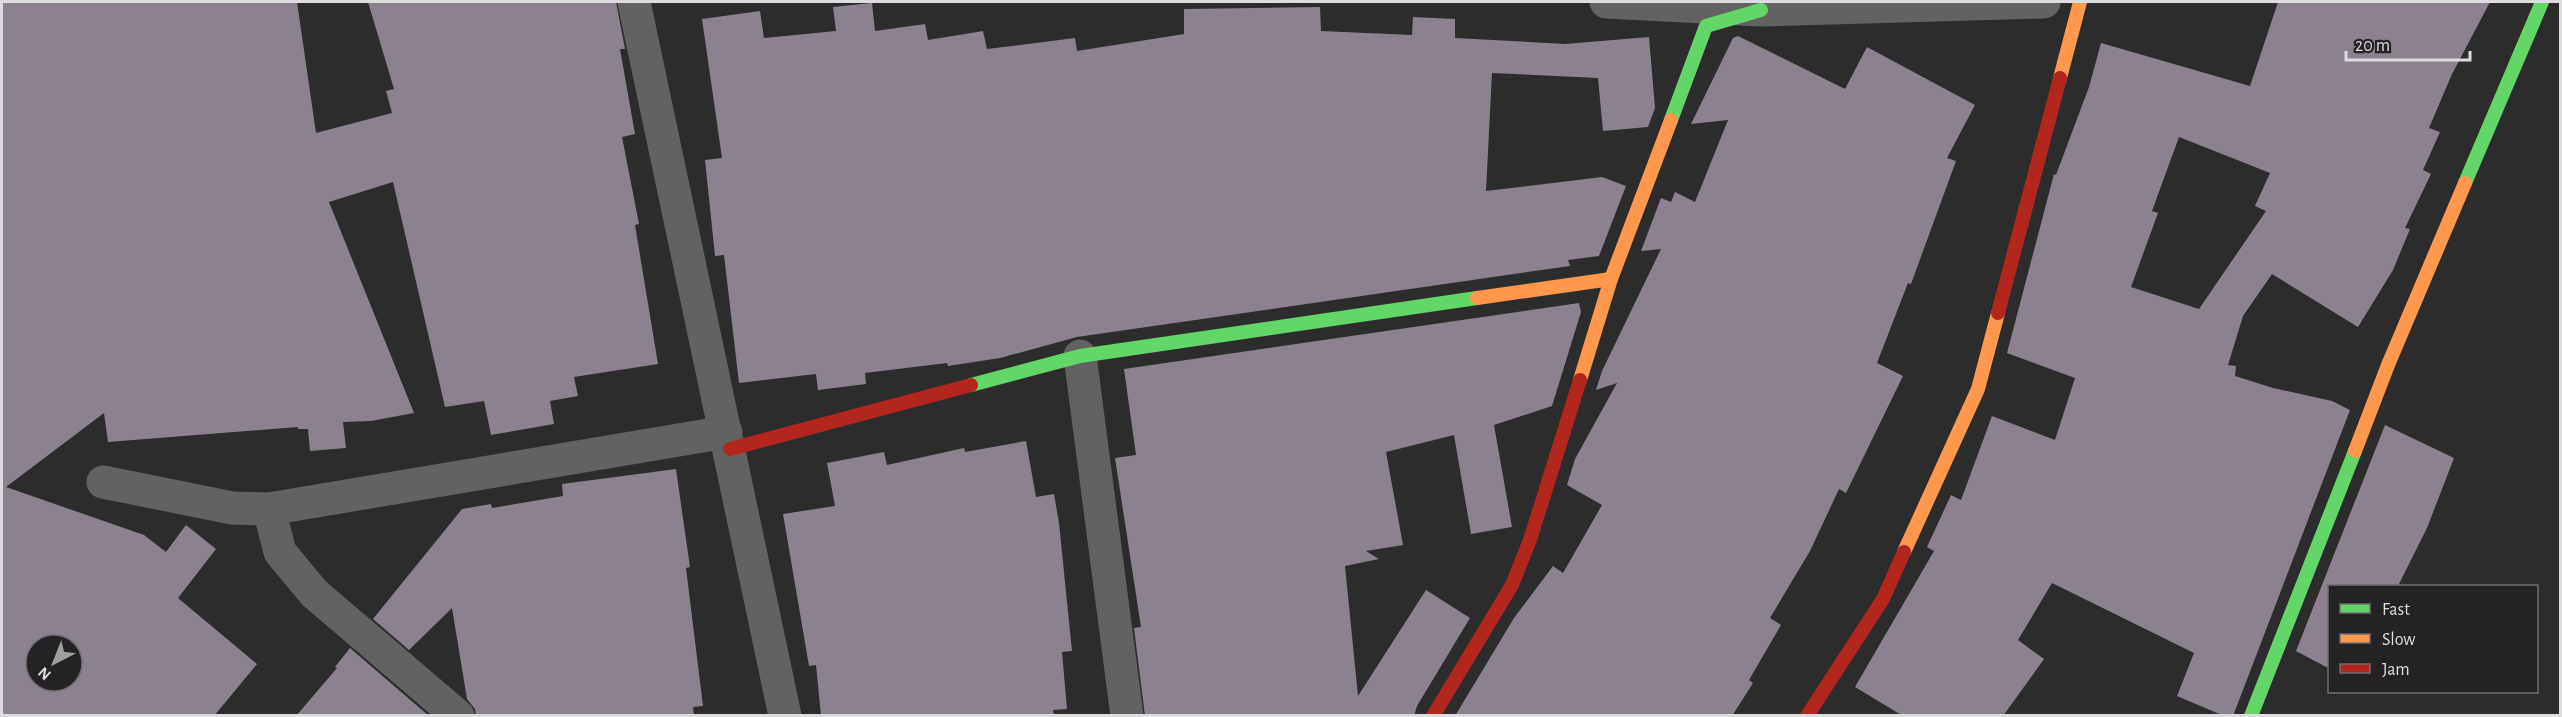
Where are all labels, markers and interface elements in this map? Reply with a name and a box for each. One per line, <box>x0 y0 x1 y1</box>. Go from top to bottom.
scale bar <box>2346 24 2470 62</box>
text: 20 m <box>2355 37 2390 55</box>
legend <box>2328 585 2538 693</box>
text: Fast <box>2382 601 2410 619</box>
text: Slow <box>2382 631 2415 649</box>
north arrow <box>24 633 84 693</box>
text: Jam <box>2382 661 2410 679</box>
text: N <box>35 664 54 683</box>

